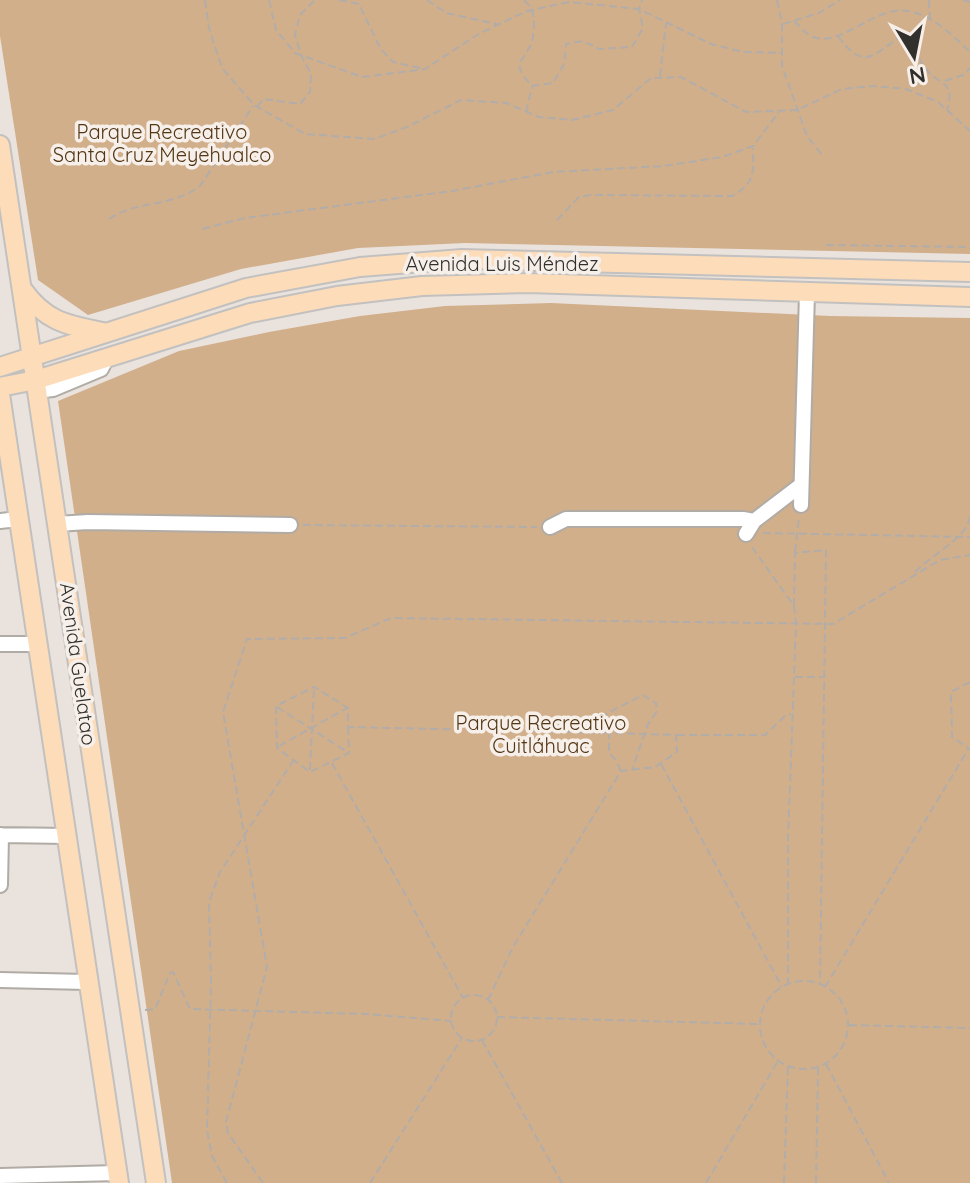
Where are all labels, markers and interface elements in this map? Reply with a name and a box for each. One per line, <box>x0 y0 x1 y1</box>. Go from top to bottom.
north arrow <box>874 16 954 96</box>
text: N <box>907 61 928 91</box>
park label: Parque Recreativo Santa Cruz Meyehualco <box>53 119 271 167</box>
street label: Avenida Luis Méndez <box>405 251 599 276</box>
street label: Avenida Guelatao <box>55 581 102 747</box>
park label: Parque Recreativo Cuitláhuac <box>456 710 626 758</box>

